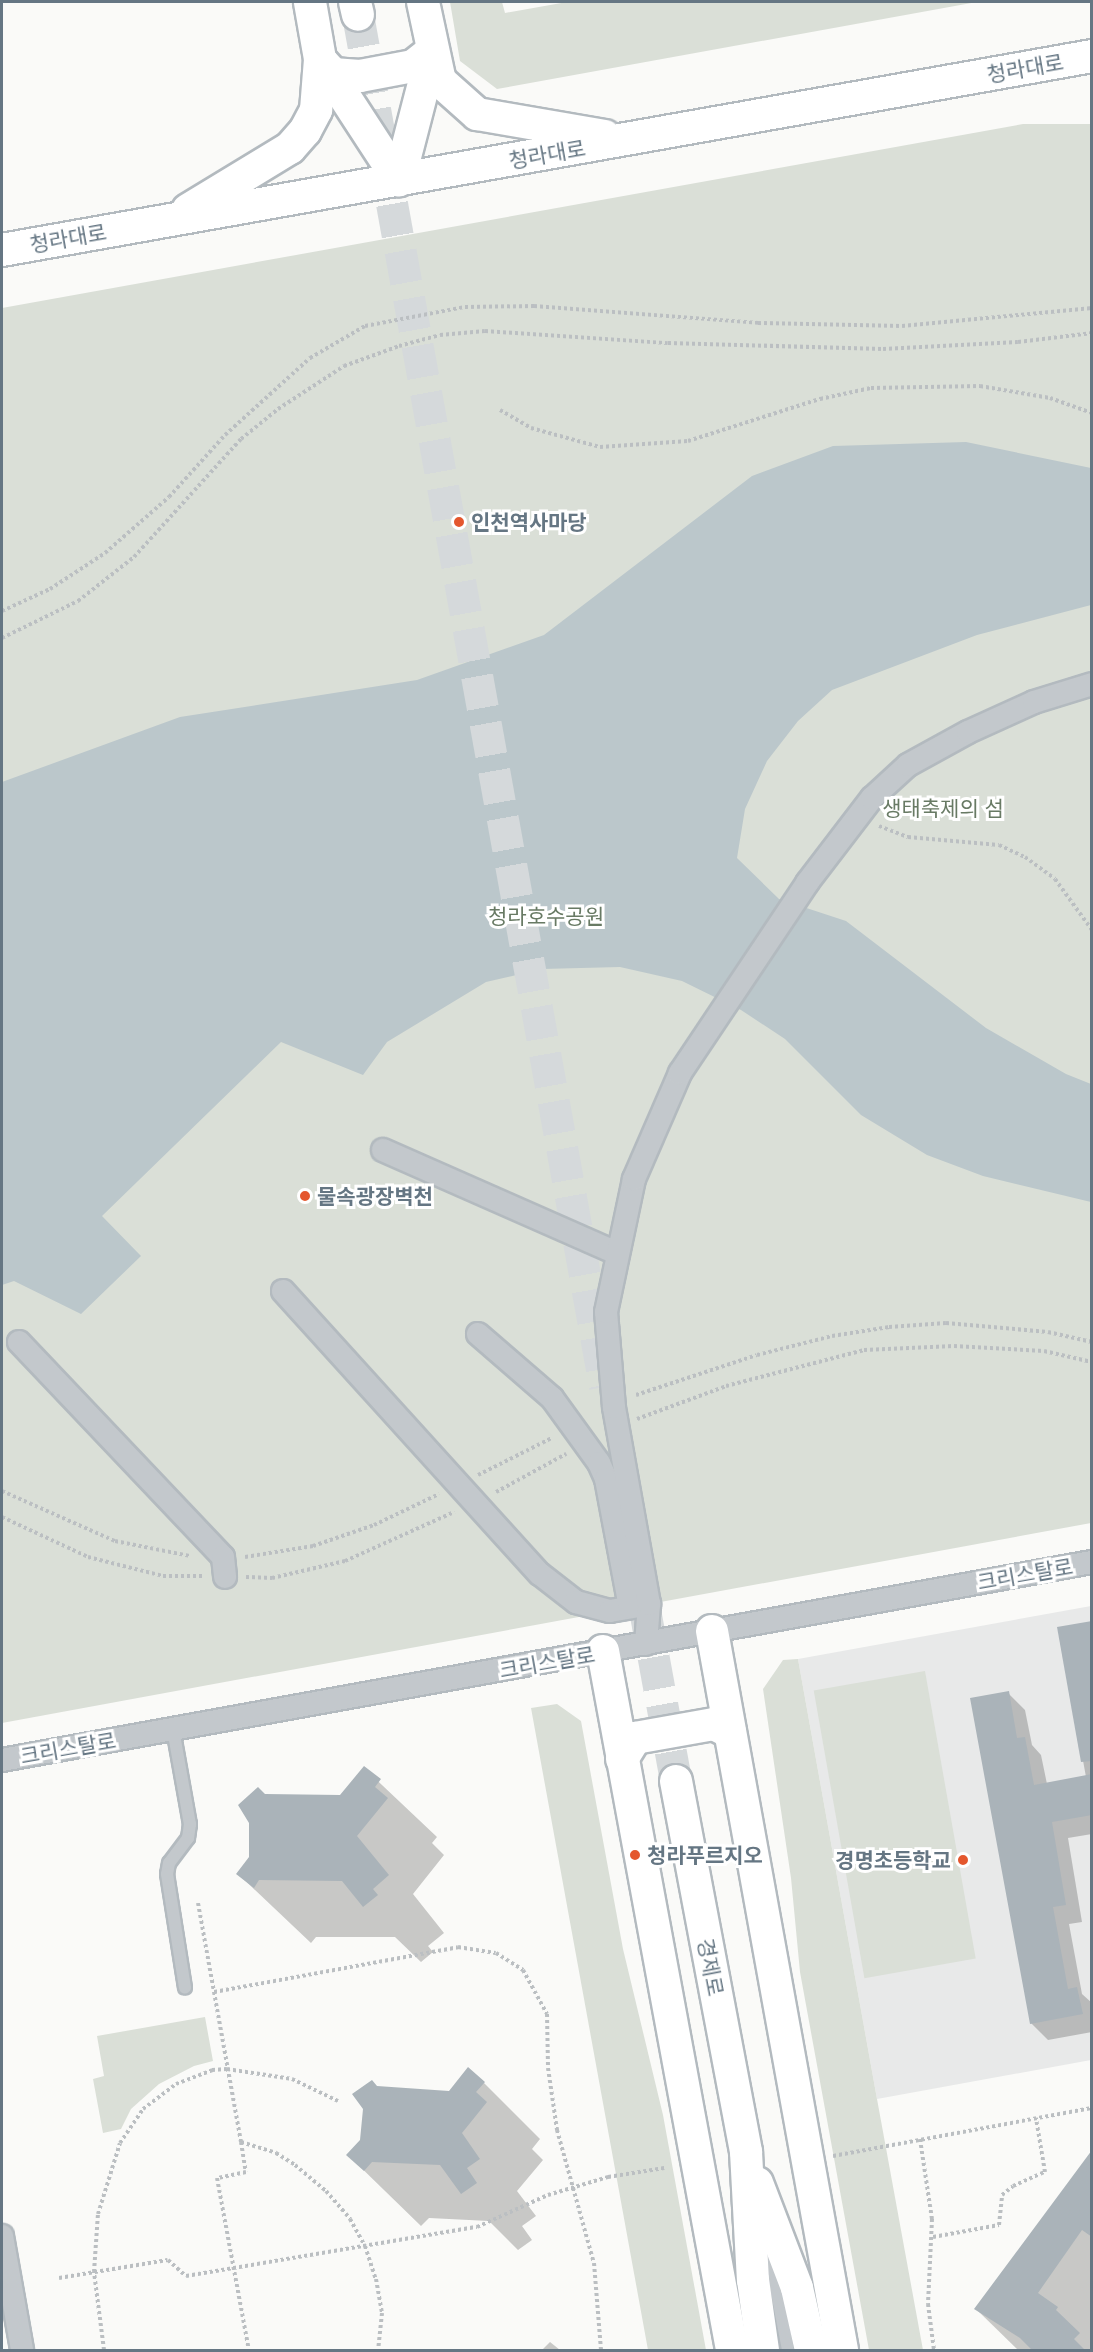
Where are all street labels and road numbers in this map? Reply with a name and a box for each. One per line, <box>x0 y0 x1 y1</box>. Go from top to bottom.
street label: 청라대로 <box>985 49 1065 87</box>
street label: 청라대로 <box>507 135 587 173</box>
street label: 청라대로 <box>28 219 108 257</box>
street label: 크리스탈로 <box>975 1553 1075 1595</box>
street label: 크리스탈로 <box>497 1641 597 1683</box>
street label: 크리스탈로 <box>18 1727 118 1769</box>
street label: 경제로 <box>693 1936 729 1998</box>

